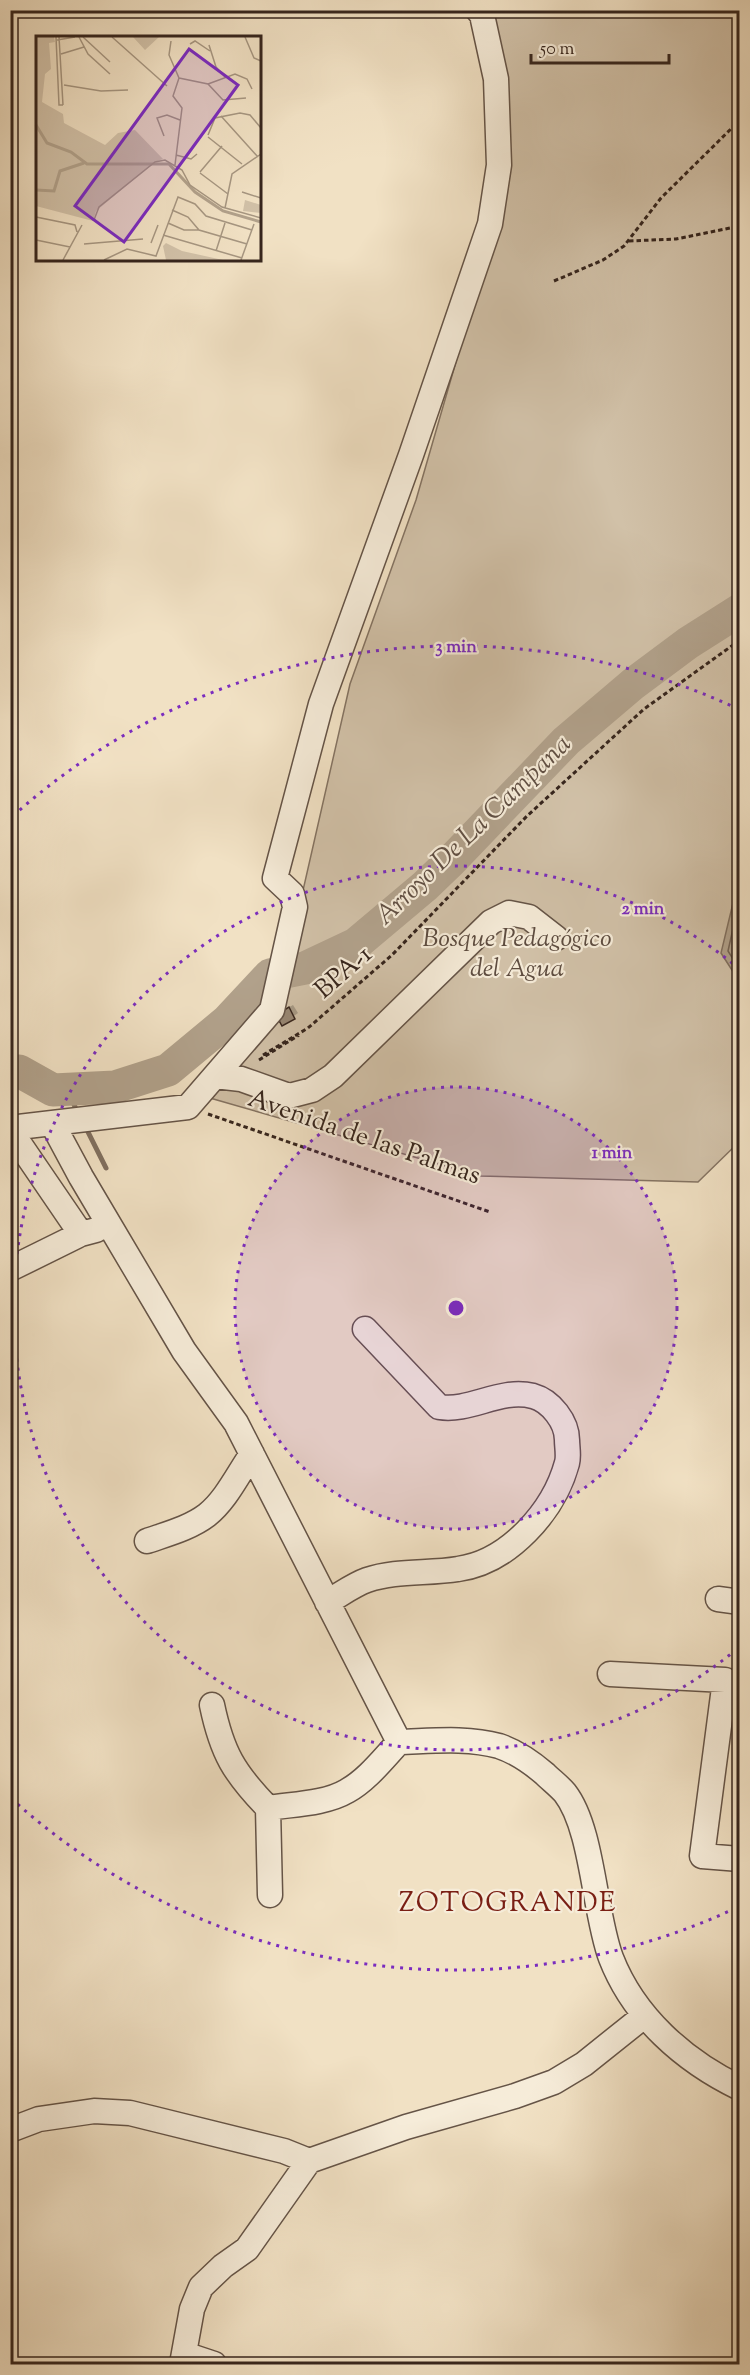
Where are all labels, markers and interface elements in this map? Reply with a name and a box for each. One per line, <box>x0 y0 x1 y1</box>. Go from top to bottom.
scale bar <box>531 27 669 65</box>
inset map <box>36 36 261 261</box>
text: 50 m <box>539 37 575 63</box>
text: 3 min <box>435 635 477 661</box>
water label: Arroyo De La Campana <box>367 727 581 935</box>
text: 2 min <box>622 897 665 923</box>
park label: Bosque Pedagógico del Agua <box>422 921 612 988</box>
street label: BPA-1 <box>307 937 381 1009</box>
street label: Avenida de las Palmas <box>243 1081 485 1195</box>
text: 1 min <box>592 1141 633 1167</box>
centre of rings <box>446 1298 466 1318</box>
district label: ZOTOGRANDE <box>399 1885 617 1924</box>

